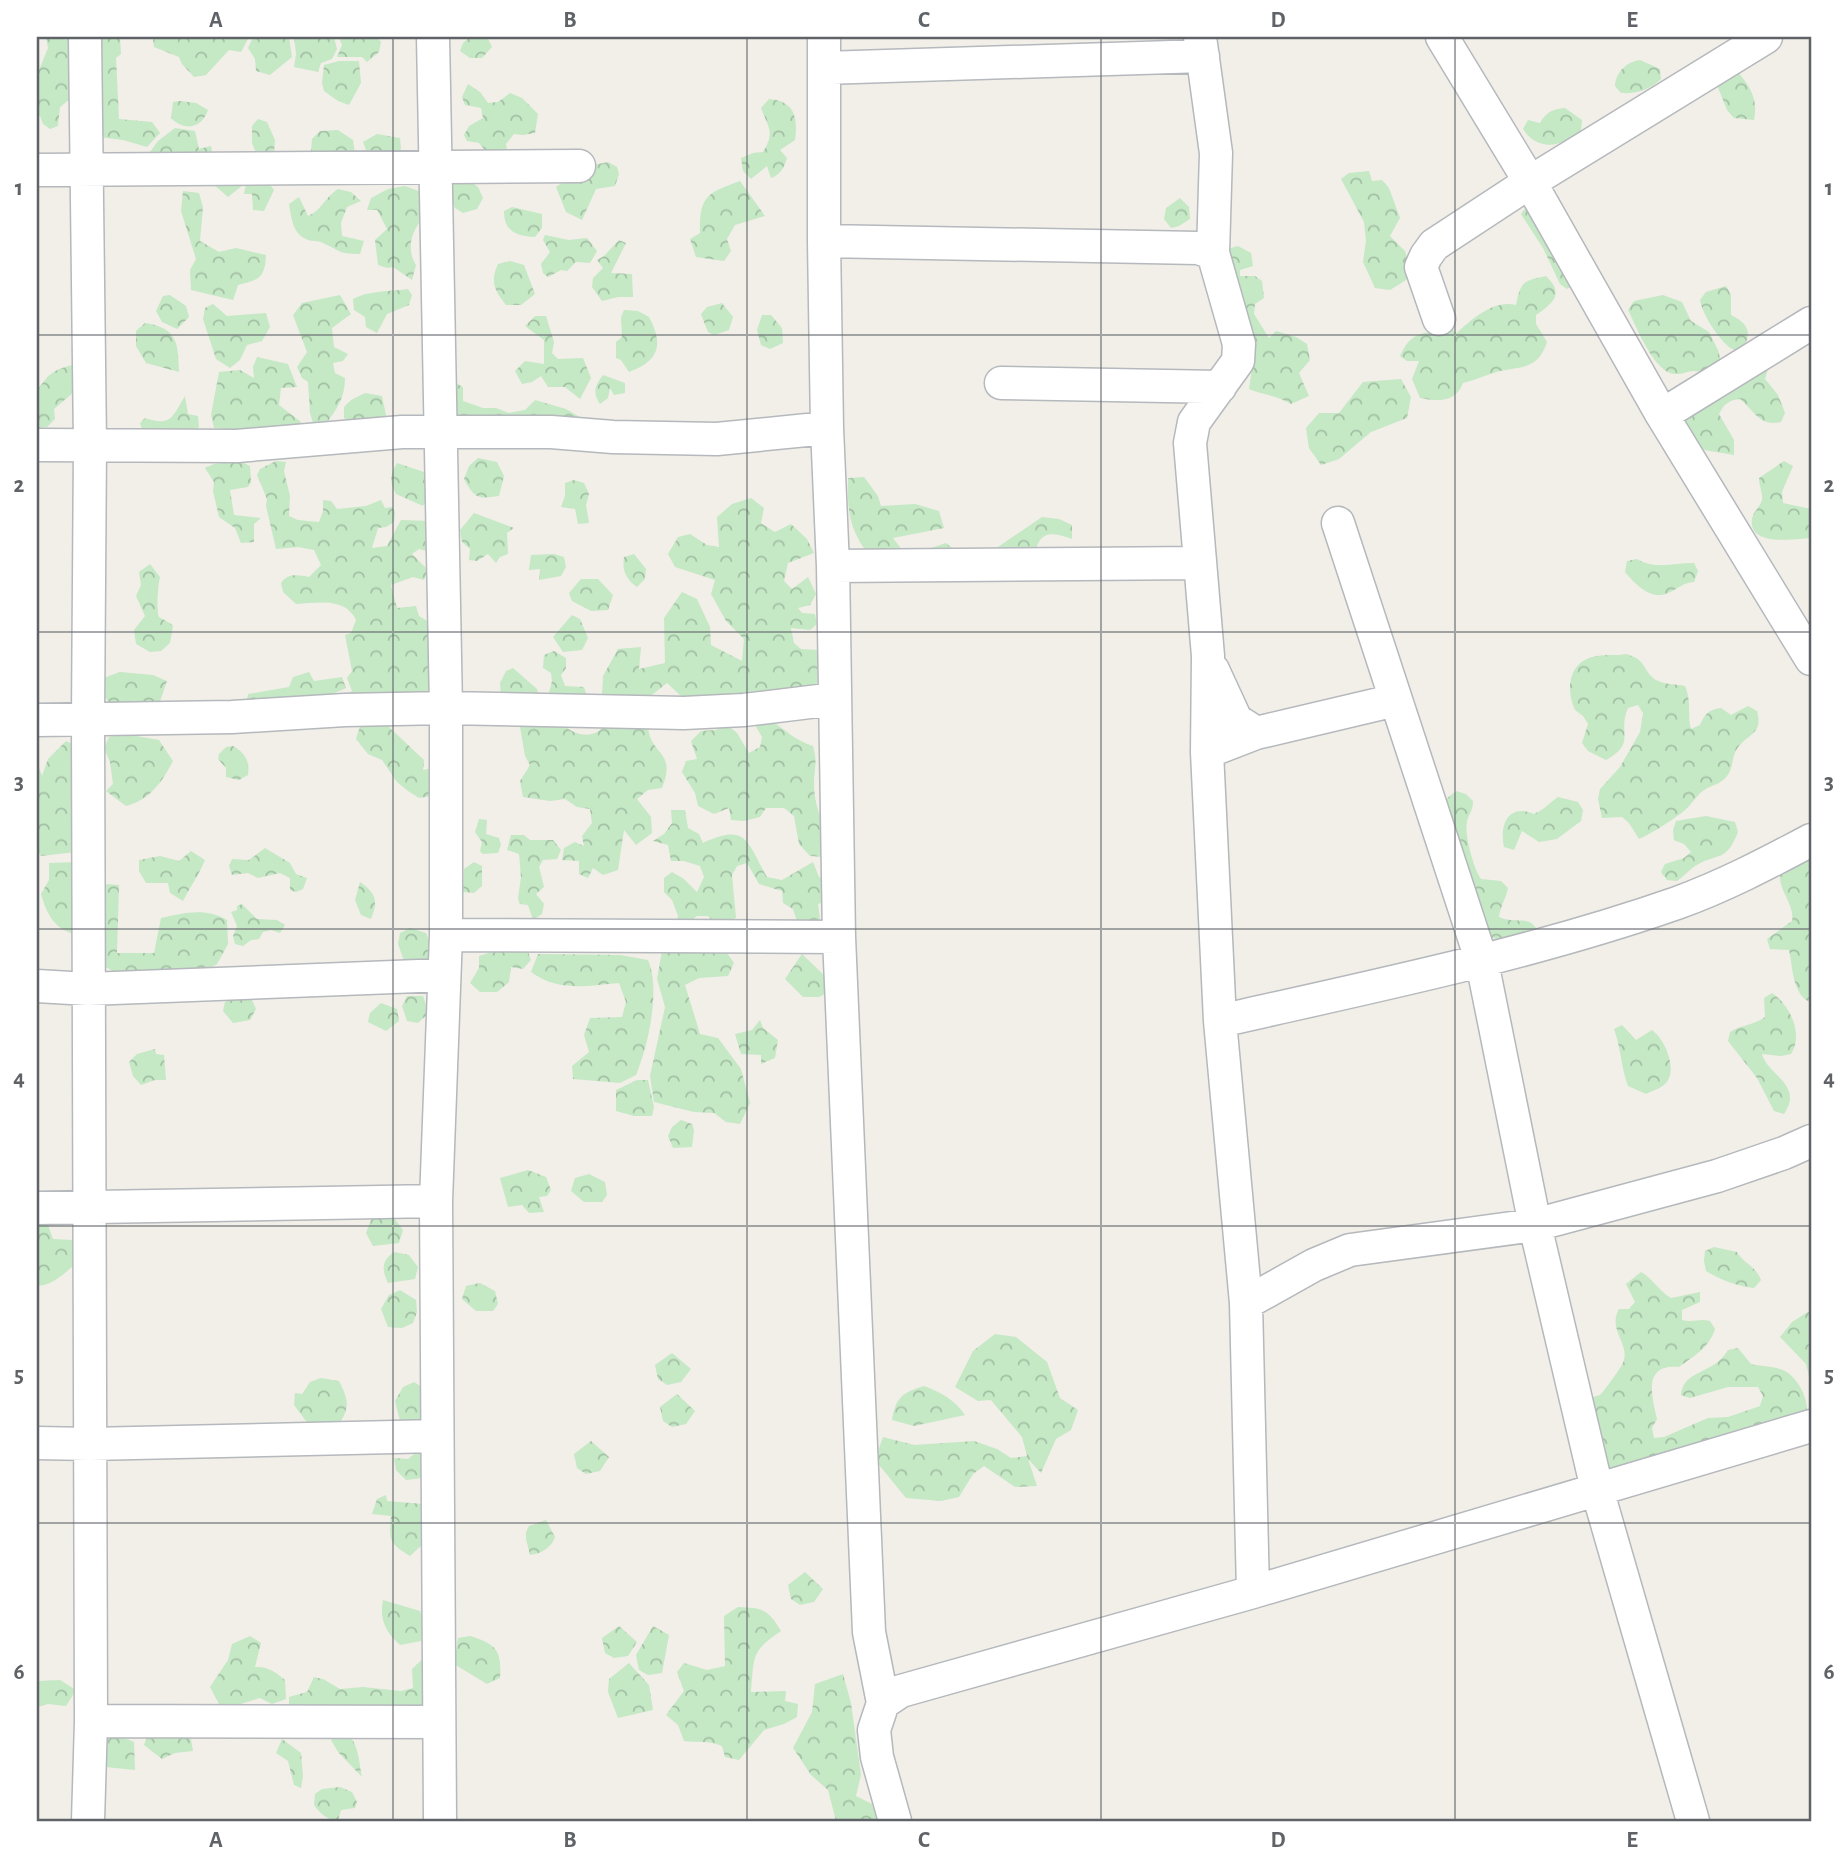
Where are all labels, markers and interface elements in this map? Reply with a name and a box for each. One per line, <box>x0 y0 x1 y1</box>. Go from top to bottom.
text: A <box>209 9 223 32</box>
text: B <box>563 9 577 32</box>
text: C <box>918 9 930 32</box>
text: D <box>1270 9 1286 32</box>
text: E <box>1626 9 1638 32</box>
text: 1 <box>15 177 23 200</box>
text: 1 <box>1825 177 1833 200</box>
text: 2 <box>14 474 25 497</box>
text: 2 <box>1824 474 1835 497</box>
text: 3 <box>14 771 24 794</box>
text: 3 <box>1824 771 1834 794</box>
text: 4 <box>13 1067 25 1090</box>
text: 4 <box>1823 1067 1835 1090</box>
text: 5 <box>14 1364 24 1387</box>
text: 5 <box>1824 1364 1834 1387</box>
text: 6 <box>13 1661 25 1684</box>
text: 6 <box>1823 1661 1835 1684</box>
text: A <box>209 1829 223 1852</box>
text: B <box>563 1829 577 1852</box>
text: C <box>918 1829 930 1852</box>
text: D <box>1270 1829 1286 1852</box>
text: E <box>1626 1829 1638 1852</box>

